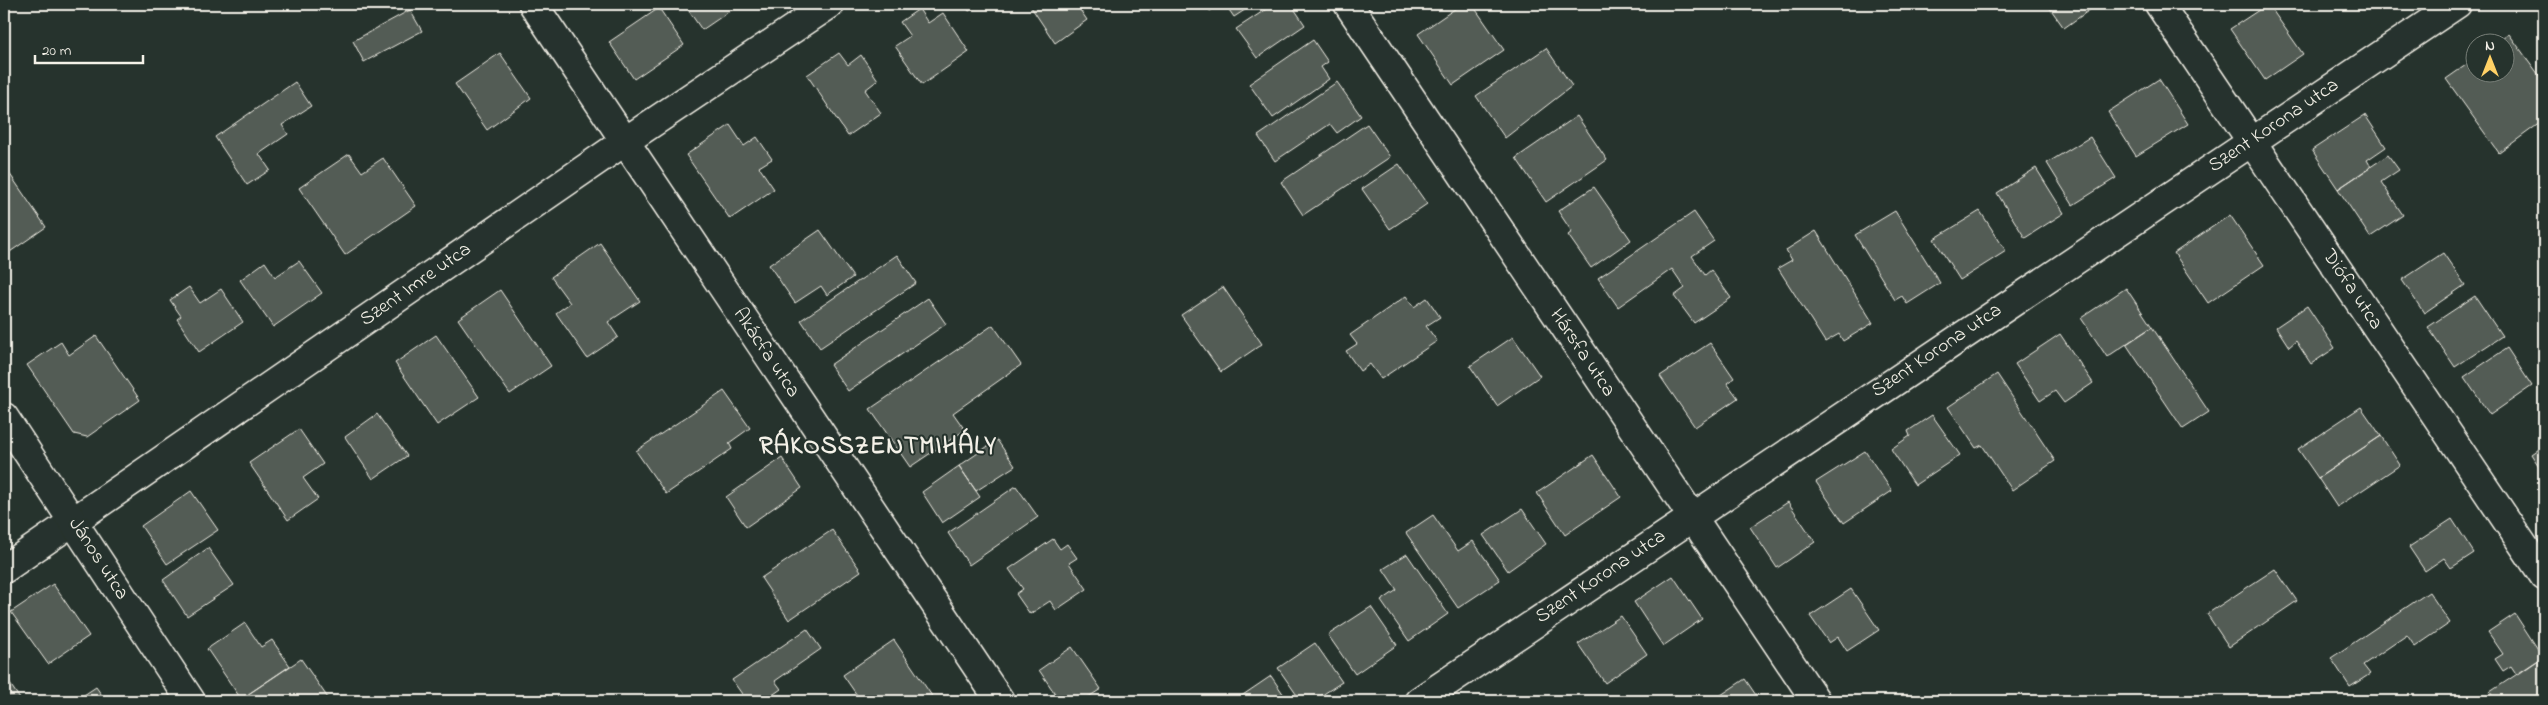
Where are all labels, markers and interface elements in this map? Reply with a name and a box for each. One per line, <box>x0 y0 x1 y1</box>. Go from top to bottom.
scale bar <box>35 32 142 64</box>
north arrow <box>2466 32 2516 82</box>
text: N <box>2485 36 2495 57</box>
text: 20 m <box>42 40 72 62</box>
street label: Szent Korona utca <box>2203 72 2345 180</box>
street label: Szent Imre utca <box>354 236 478 334</box>
street label: Diófa utca <box>2314 243 2390 336</box>
street label: Szent Korona utca <box>1866 297 2008 405</box>
street label: Akácfa utca <box>725 302 807 404</box>
street label: Hársfa utca <box>1542 303 1622 403</box>
district label: RÁKOSSZENTMIHÁLY <box>759 427 997 465</box>
street label: János utca <box>60 512 136 606</box>
street label: Szent Korona utca <box>1530 523 1672 631</box>

